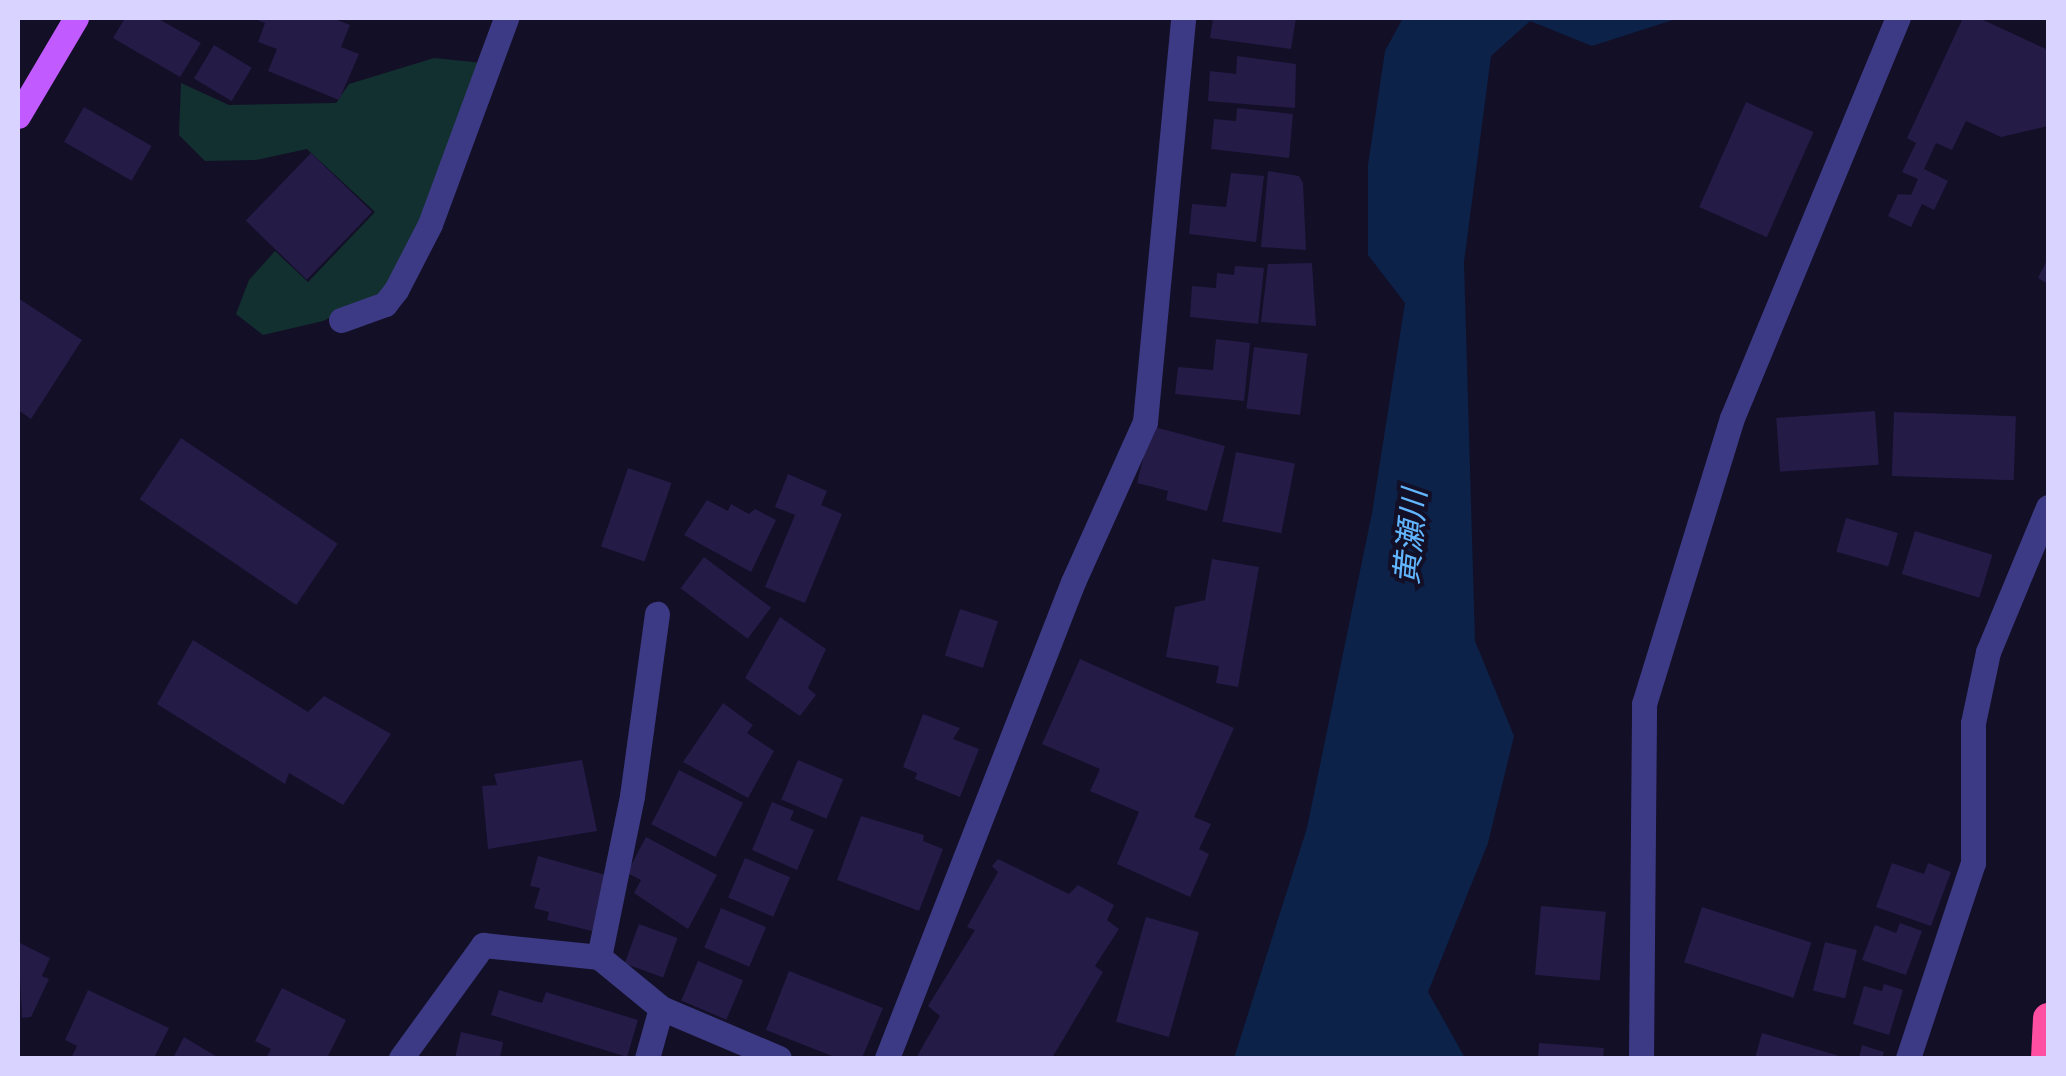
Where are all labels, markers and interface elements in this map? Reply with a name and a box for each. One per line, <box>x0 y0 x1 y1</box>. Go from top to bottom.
water label: 黄瀬川 <box>1387 488 1433 586</box>

